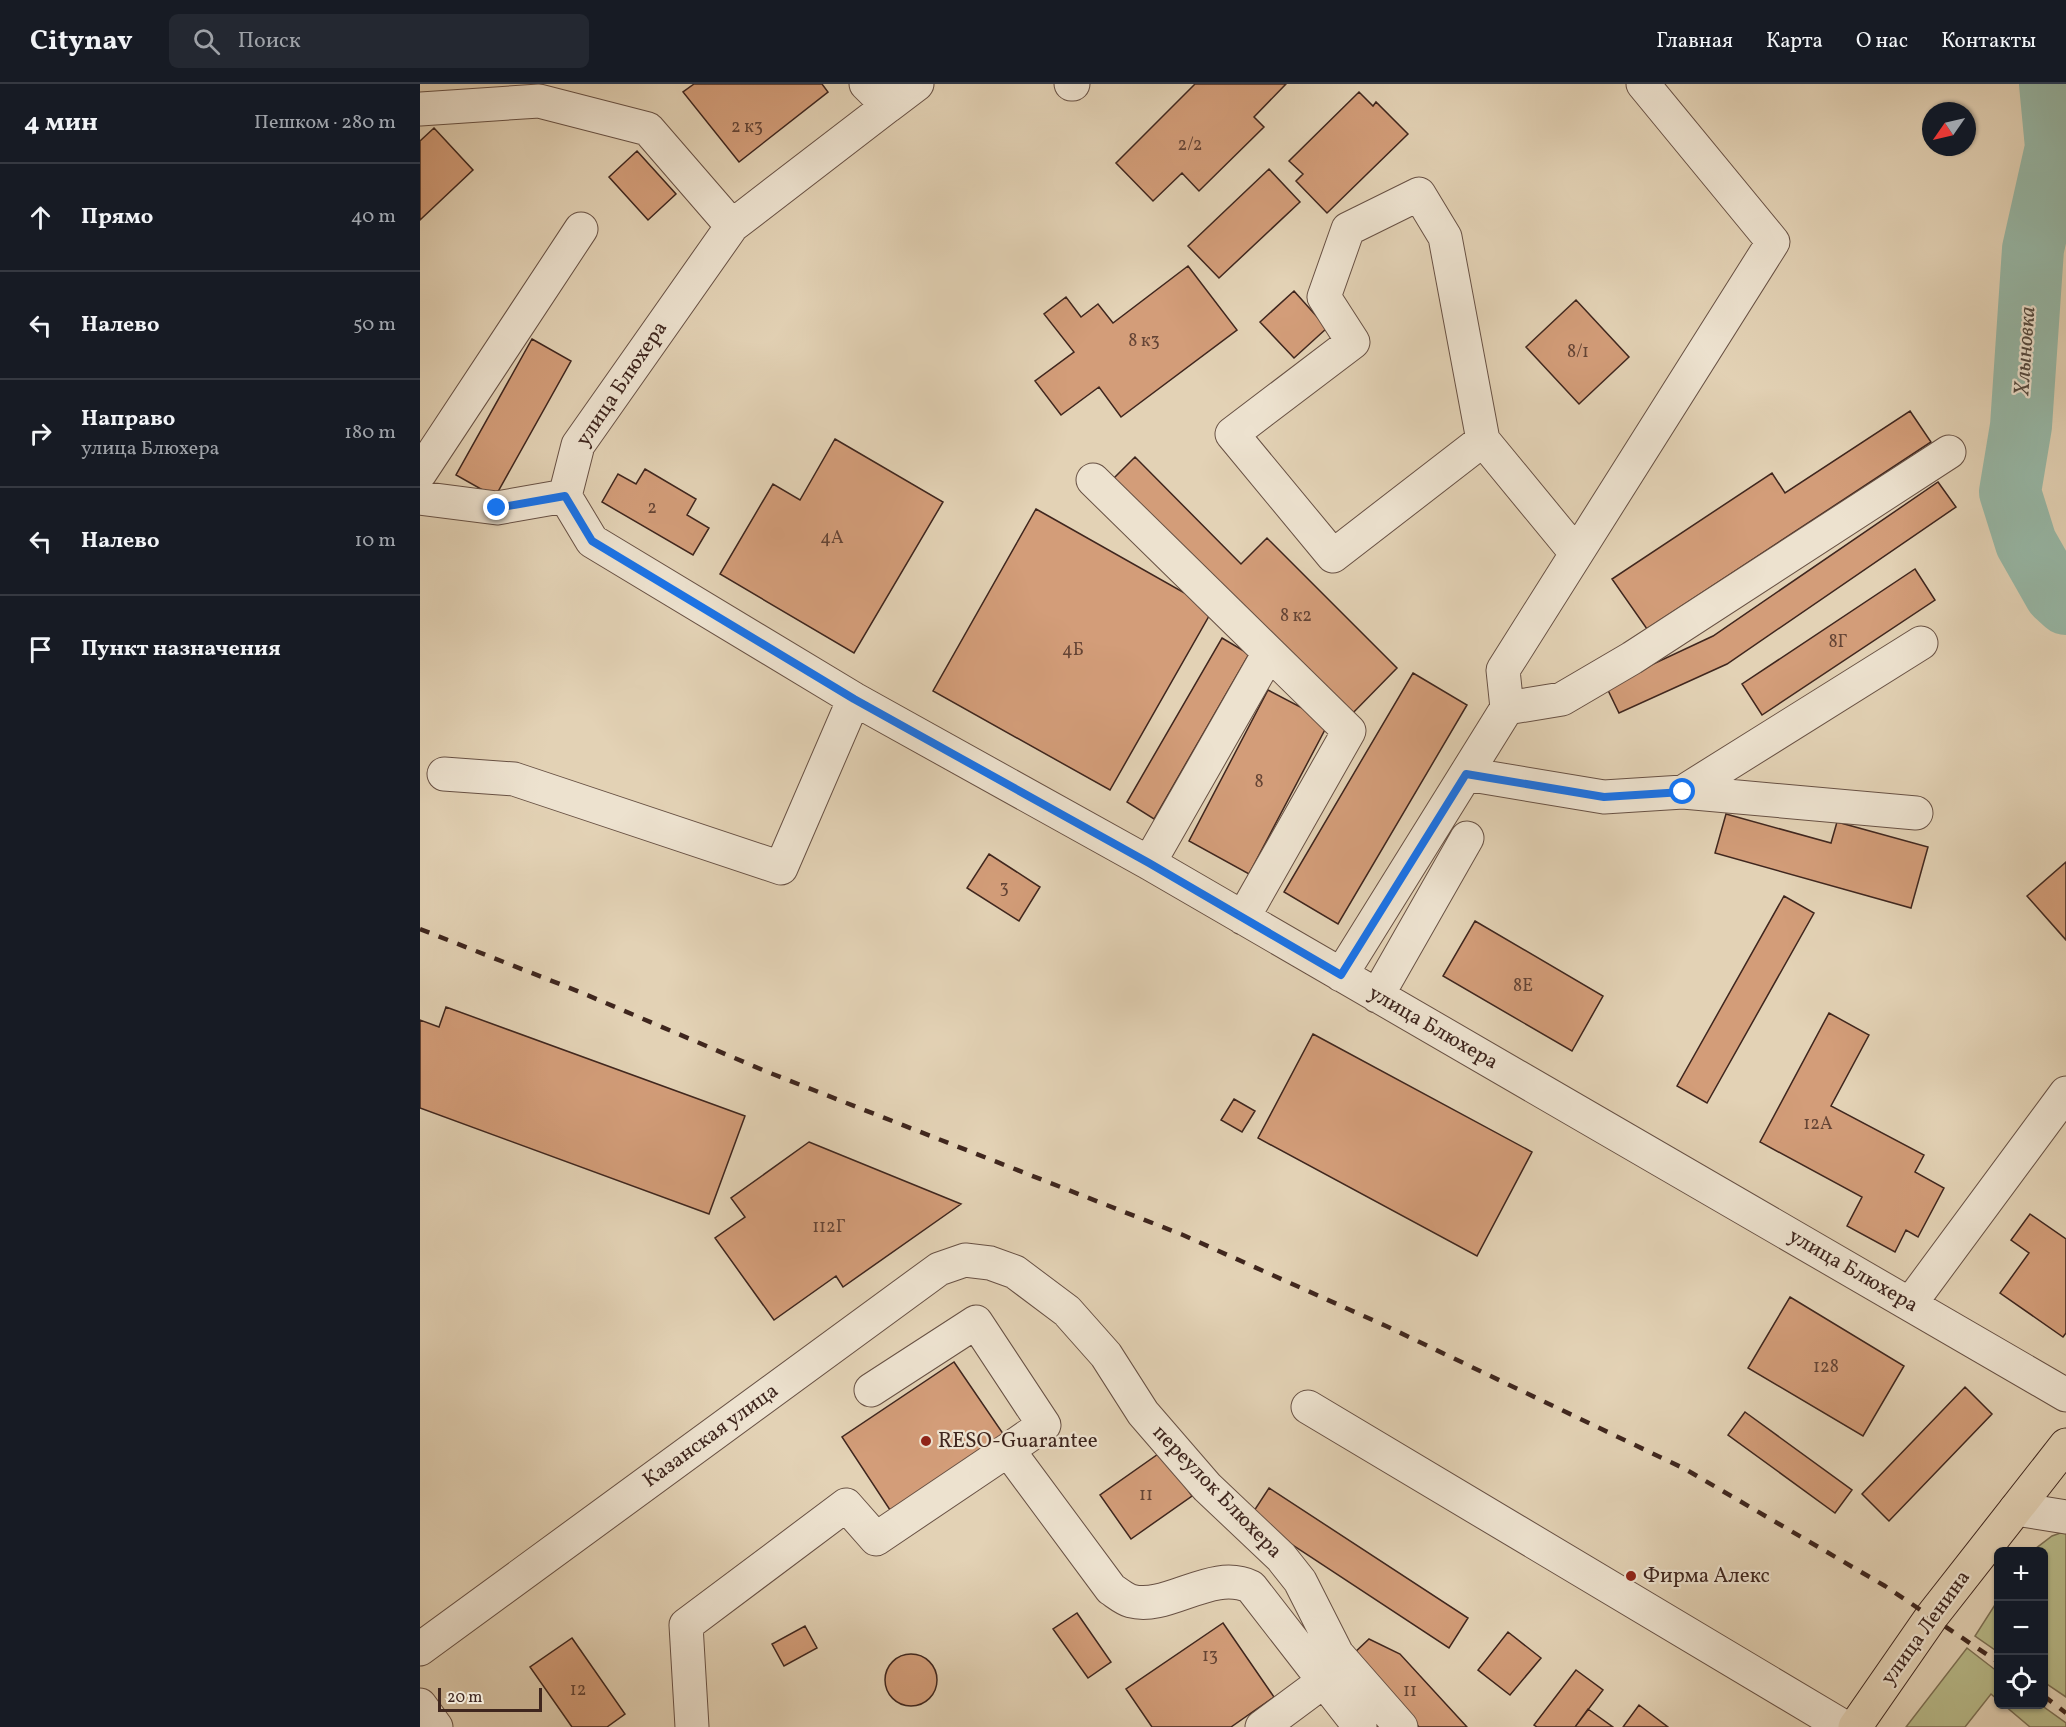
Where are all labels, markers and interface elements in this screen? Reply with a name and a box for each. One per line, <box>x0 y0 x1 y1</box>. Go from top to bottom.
search box <box>169 14 589 68</box>
text: Citynav <box>30 22 133 61</box>
icon: search <box>190 25 223 58</box>
text: Поиск <box>238 26 301 57</box>
text: Главная <box>1656 27 1733 56</box>
text: Карта <box>1766 27 1823 56</box>
text: О нас <box>1856 27 1908 56</box>
text: Контакты <box>1941 27 2036 56</box>
north arrow <box>1922 102 1976 156</box>
text: 4 мин <box>24 105 98 141</box>
text: Пешком · 280 m <box>254 109 396 137</box>
house number: 2 к3 <box>731 115 763 140</box>
house number: 2/2 <box>1177 133 1203 158</box>
icon: ahead <box>24 201 57 234</box>
text: Прямо <box>81 202 153 233</box>
text: 40 m <box>351 203 396 231</box>
water label: Хлыновка <box>2007 305 2045 398</box>
icon: left <box>24 309 57 342</box>
text: Налево <box>81 310 160 341</box>
text: 50 m <box>353 311 396 339</box>
street label: улица Блюхера <box>569 316 675 452</box>
house number: 8 к3 <box>1128 329 1160 354</box>
house number: 8/1 <box>1567 340 1589 365</box>
text: Направо <box>81 404 175 435</box>
icon: right <box>24 417 57 450</box>
text: 180 m <box>344 419 396 447</box>
text: улица Блюхера <box>81 435 220 463</box>
route end <box>483 494 509 520</box>
house number: 2 <box>647 496 657 521</box>
icon: left <box>24 525 57 558</box>
text: Налево <box>81 526 160 557</box>
house number: 4А <box>820 526 844 551</box>
text: 10 m <box>355 527 396 555</box>
house number: 8 к2 <box>1280 604 1312 629</box>
house number: 8Г <box>1828 630 1848 655</box>
icon: arrive <box>24 633 57 666</box>
text: Пункт назначения <box>81 634 281 665</box>
house number: 4Б <box>1062 638 1084 663</box>
house number: 8 <box>1254 770 1264 795</box>
route start <box>1669 778 1695 804</box>
house number: 3 <box>999 876 1009 901</box>
house number: 8Е <box>1513 974 1533 999</box>
street label: улица Блюхера <box>1363 979 1503 1077</box>
house number: 12А <box>1803 1112 1833 1137</box>
house number: 112Г <box>812 1215 846 1240</box>
street label: улица Блюхера <box>1783 1222 1923 1320</box>
house number: 128 <box>1813 1355 1839 1380</box>
street label: Казанская улица <box>637 1377 785 1495</box>
street label: переулок Блюхера <box>1146 1419 1288 1565</box>
place label: RESO-Guarantee <box>938 1427 1098 1456</box>
marker: RESO-Guarantee <box>919 1434 933 1448</box>
house number: 11 <box>1139 1483 1153 1508</box>
map controls <box>1994 1547 2048 1709</box>
button: + <box>1994 1547 2048 1601</box>
place label: Фирма Алекс <box>1643 1562 1770 1591</box>
street label: улица Ленина <box>1874 1565 1978 1691</box>
marker: Фирма Алекс <box>1624 1569 1638 1583</box>
button: − <box>1994 1601 2048 1655</box>
house number: 13 <box>1202 1644 1218 1669</box>
button: locate <box>1994 1655 2048 1709</box>
house number: 12 <box>570 1678 586 1703</box>
house number: 11 <box>1403 1679 1417 1704</box>
scale bar <box>438 1685 542 1712</box>
text: 20 m <box>447 1687 482 1709</box>

